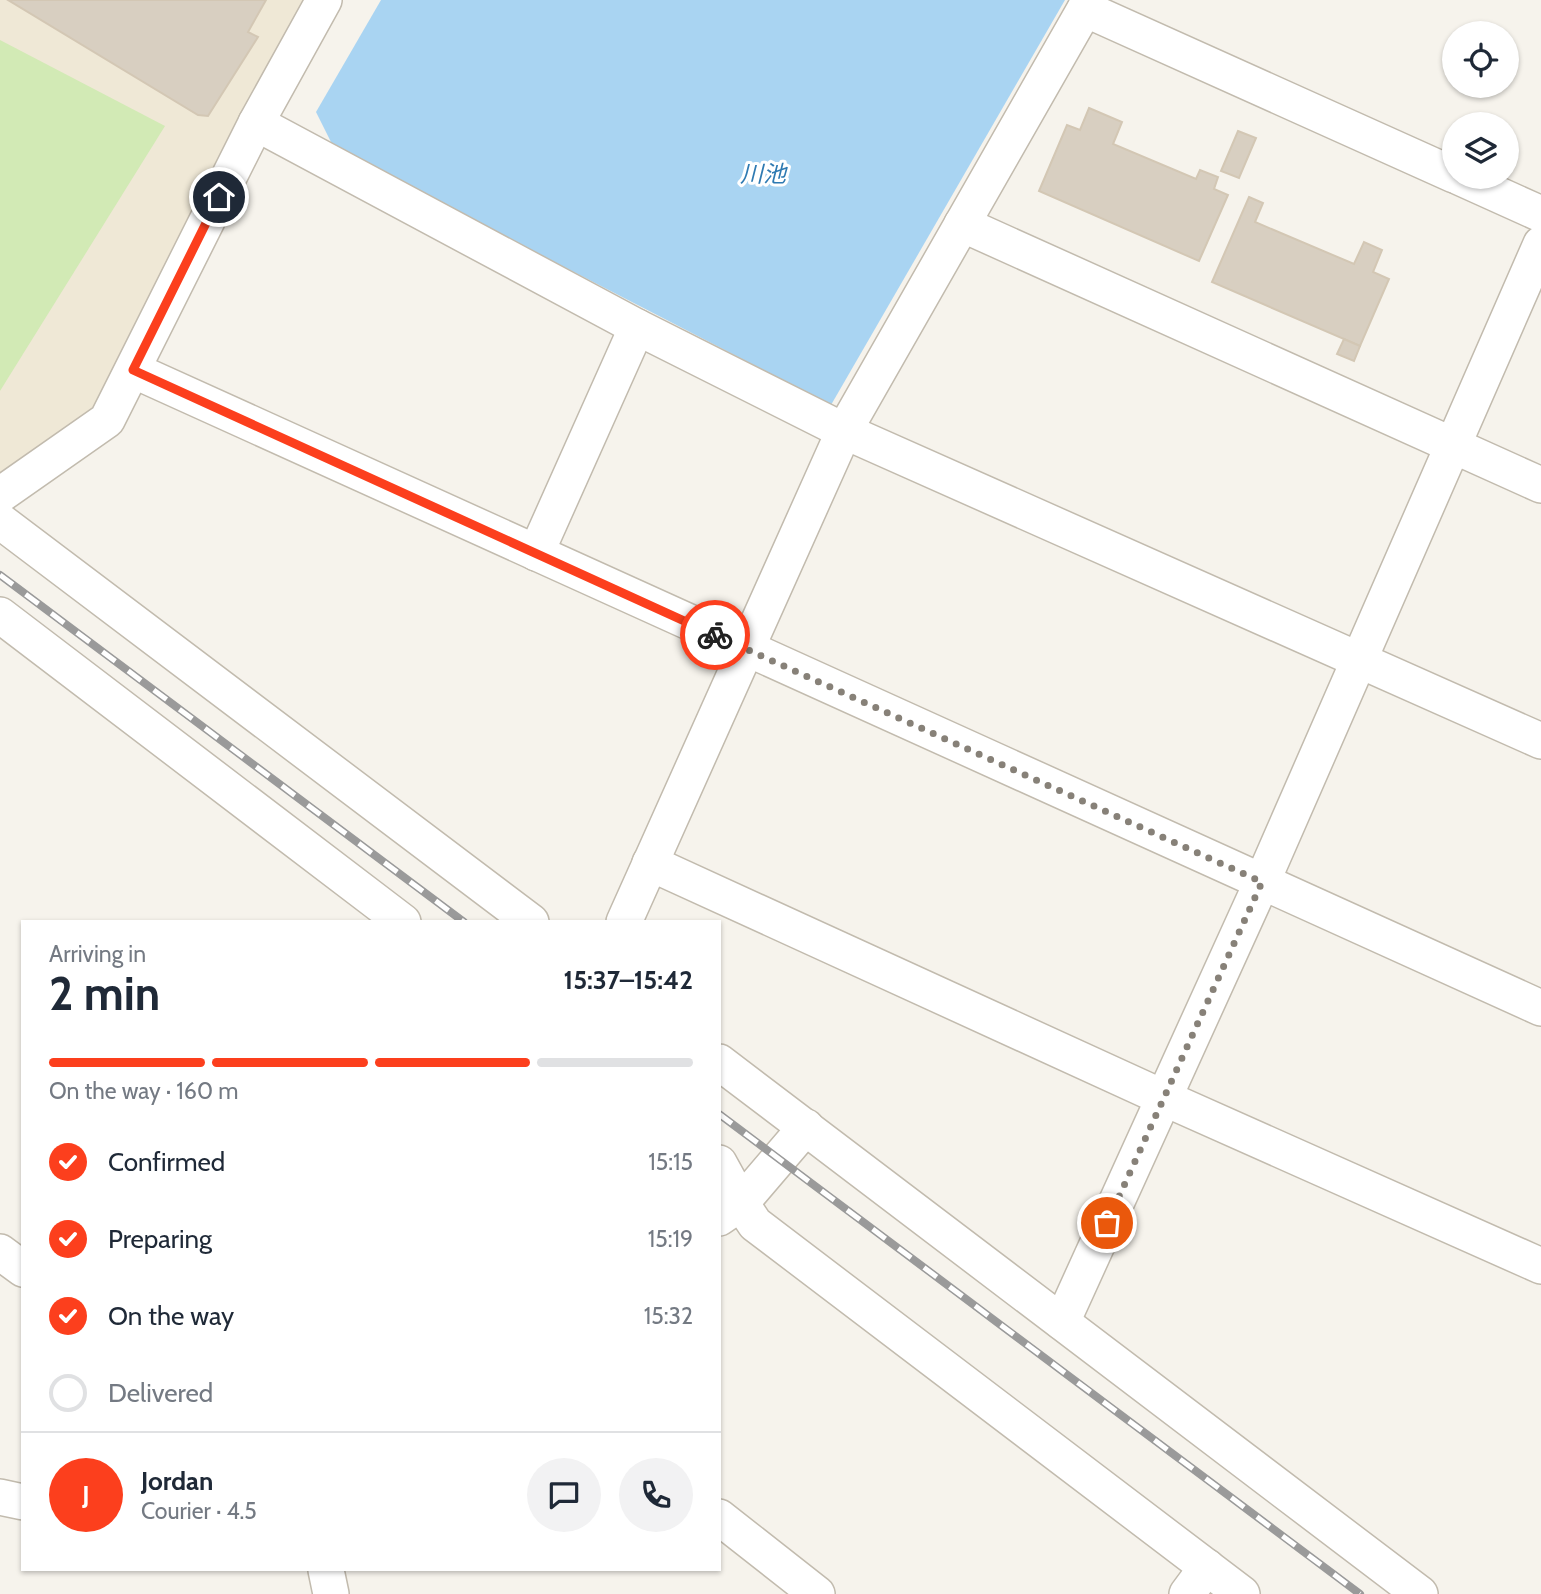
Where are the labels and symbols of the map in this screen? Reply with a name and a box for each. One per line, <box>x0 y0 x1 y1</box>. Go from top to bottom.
water label: 川池 <box>740 160 788 188</box>
pin <box>189 167 249 227</box>
courier <box>680 600 750 670</box>
pin <box>1077 1193 1137 1253</box>

